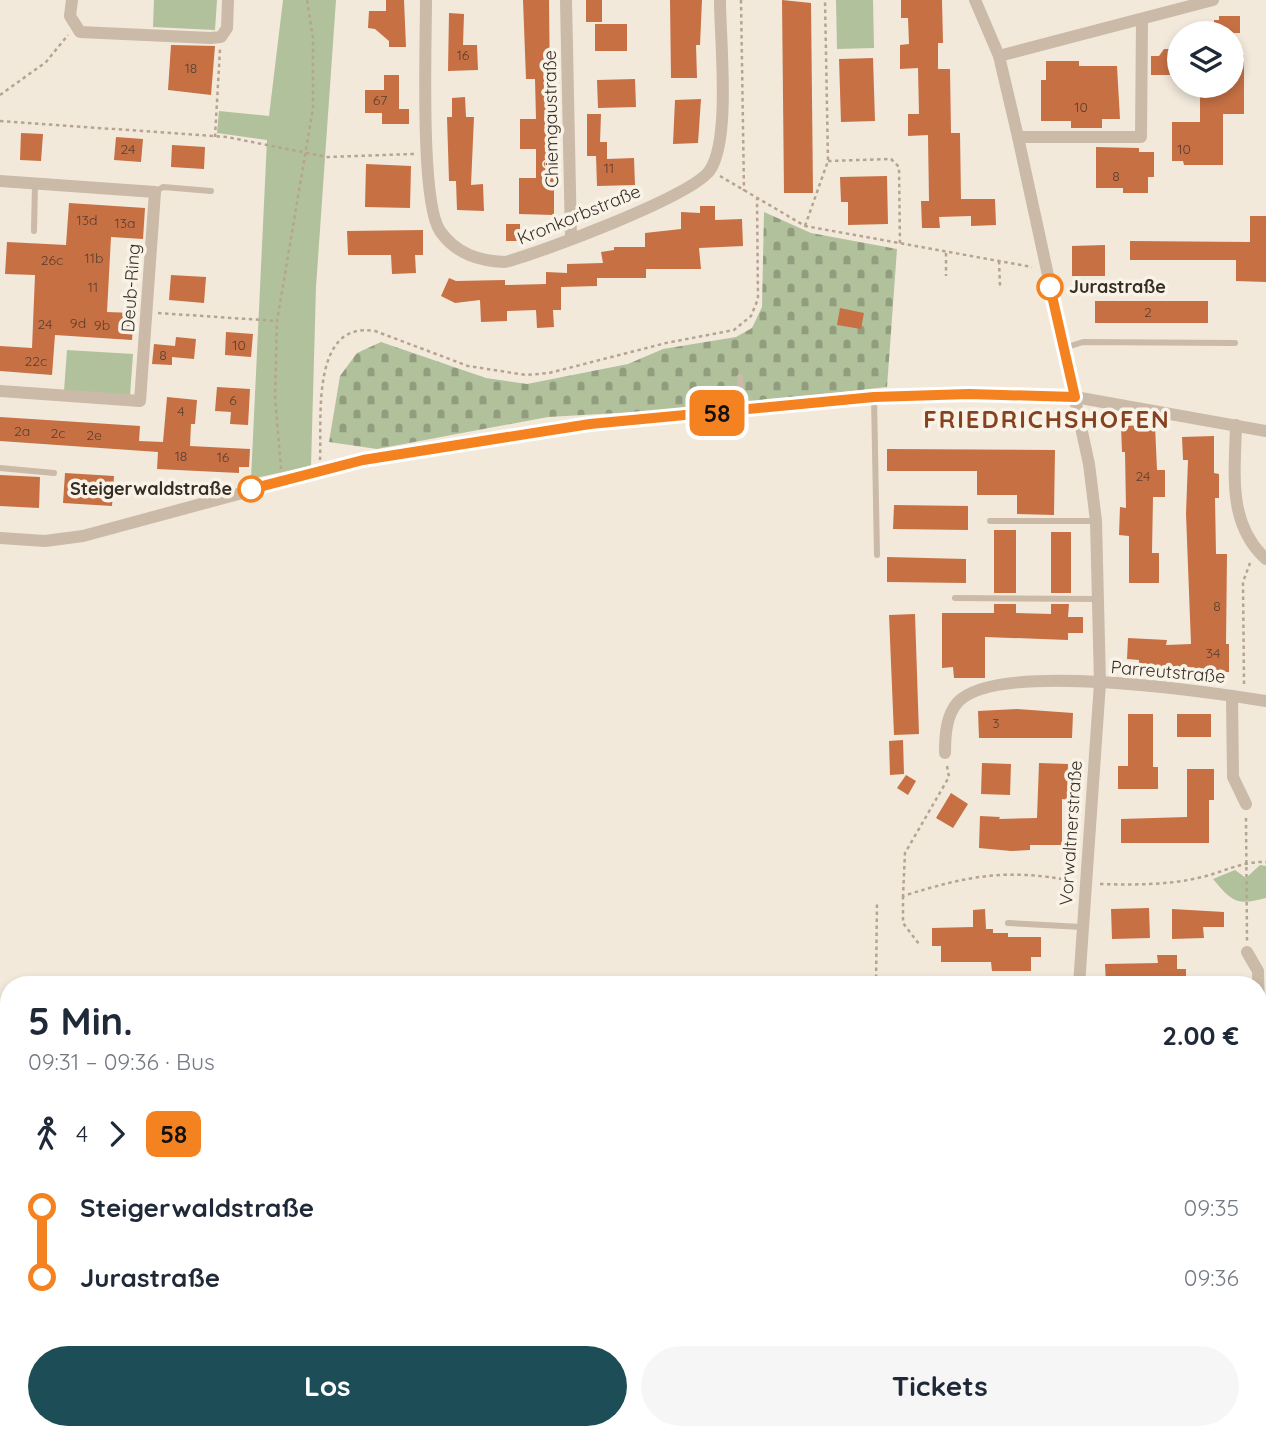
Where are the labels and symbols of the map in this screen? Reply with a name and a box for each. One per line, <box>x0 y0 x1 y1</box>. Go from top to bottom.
house number: 16 <box>457 46 470 64</box>
street label: Chiemgaustraße <box>538 50 563 188</box>
house number: 18 <box>185 59 197 77</box>
house number: 67 <box>373 91 387 109</box>
house number: 10 <box>1074 98 1088 116</box>
house number: 24 <box>121 140 135 158</box>
house number: 10 <box>1177 140 1191 158</box>
house number: 11 <box>604 159 614 177</box>
house number: 8 <box>1112 167 1120 185</box>
street label: Kronkorbstraße <box>514 179 644 250</box>
house number: 13d <box>77 211 98 229</box>
house number: 13a <box>115 214 136 232</box>
street label: Deub-Ring <box>116 243 145 333</box>
house number: 11b <box>85 249 103 267</box>
house number: 26c <box>41 251 63 269</box>
marker: Jurastraße <box>1037 274 1063 300</box>
place label: Jurastraße <box>1069 275 1166 298</box>
house number: 11 <box>88 278 98 296</box>
house number: 2 <box>1144 303 1152 321</box>
house number: 9d <box>70 314 86 332</box>
house number: 24 <box>38 315 52 333</box>
house number: 9b <box>94 316 110 334</box>
house number: 10 <box>232 336 246 354</box>
house number: 8 <box>159 346 167 364</box>
house number: 22c <box>25 352 47 370</box>
line badge: 58 <box>686 390 748 436</box>
house number: 6 <box>229 391 237 409</box>
house number: 4 <box>177 402 185 420</box>
district label: FRIEDRICHSHOFEN <box>923 404 1171 434</box>
house number: 2a <box>14 422 30 440</box>
house number: 2c <box>50 424 66 442</box>
house number: 2e <box>86 426 102 444</box>
house number: 18 <box>175 447 187 465</box>
house number: 16 <box>217 448 230 466</box>
house number: 24 <box>1136 467 1150 485</box>
marker: Steigerwaldstraße <box>238 476 264 502</box>
place label: Steigerwaldstraße <box>70 477 232 500</box>
house number: 8 <box>1213 597 1221 615</box>
house number: 34 <box>1206 644 1220 662</box>
street label: Parreutstraße <box>1110 655 1226 688</box>
house number: 3 <box>992 714 1000 732</box>
street label: Vorwaltnerstraße <box>1054 759 1087 906</box>

